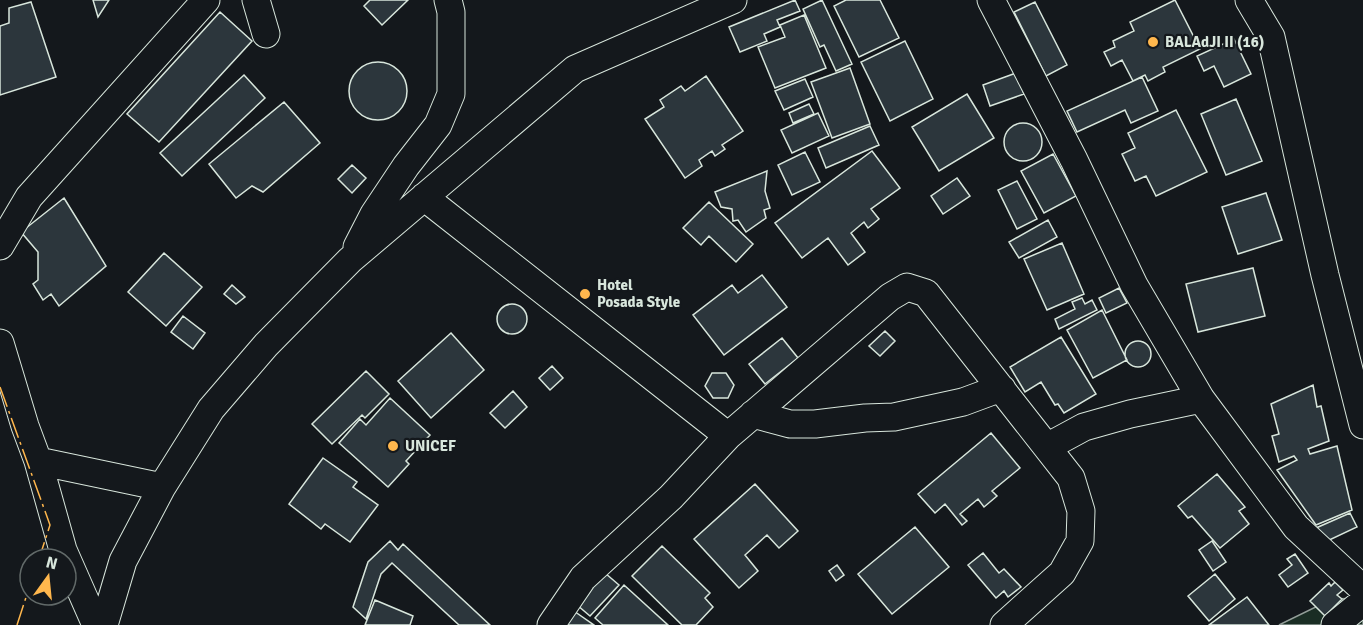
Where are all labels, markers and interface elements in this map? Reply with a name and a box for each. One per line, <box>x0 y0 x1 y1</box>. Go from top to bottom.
place label: BALAdJI II (16) <box>1165 33 1264 51</box>
marker: BALAdJI II (16) <box>1146 35 1160 49</box>
place label: Hotel Posada Style <box>597 276 680 311</box>
marker: Hotel Posada Style <box>578 287 592 301</box>
place label: UNICEF <box>405 437 456 455</box>
marker: UNICEF <box>386 439 400 453</box>
north arrow <box>18 547 78 607</box>
text: N <box>44 552 60 575</box>

